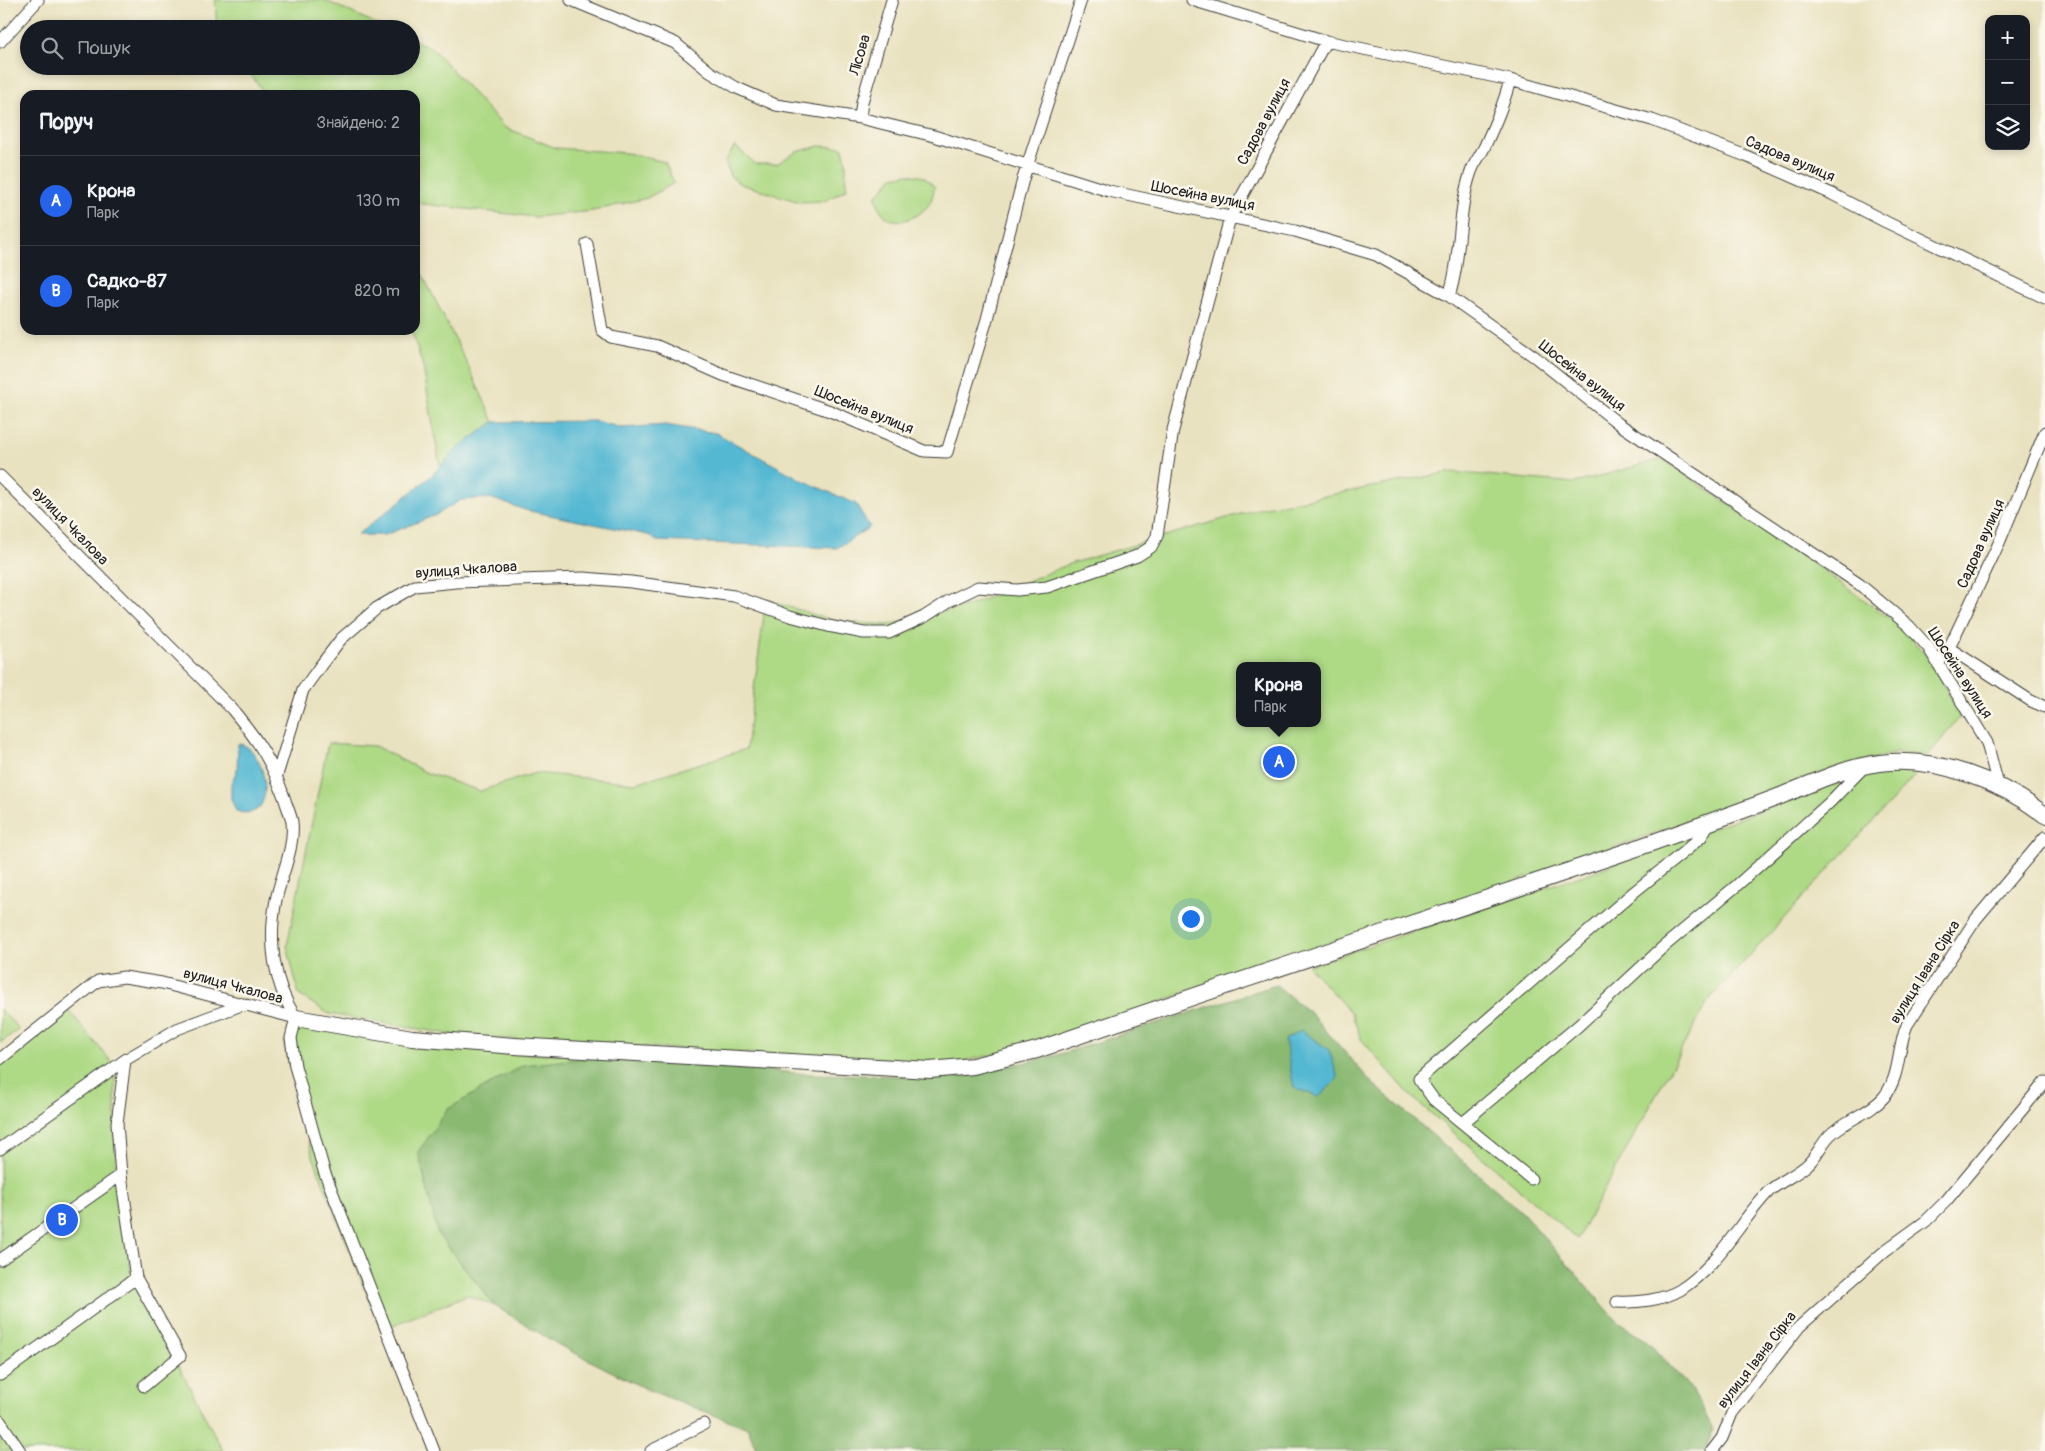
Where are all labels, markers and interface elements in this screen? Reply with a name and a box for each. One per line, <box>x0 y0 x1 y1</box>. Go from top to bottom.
map controls <box>1985 15 2030 150</box>
button: + <box>1985 15 2030 60</box>
search box <box>20 20 420 75</box>
street label: Лісова <box>845 32 875 79</box>
icon: search <box>38 34 66 62</box>
text: Пошук <box>78 36 131 60</box>
button: − <box>1985 60 2030 105</box>
street label: Садова вулиця <box>1233 75 1295 169</box>
button: layers <box>1985 105 2030 150</box>
text: Поруч <box>40 109 93 136</box>
text: Знайдено: 2 <box>317 113 400 133</box>
street label: Садова вулиця <box>1742 132 1838 186</box>
street label: Шосейна вулиця <box>1150 177 1256 215</box>
text: Крона <box>87 179 135 203</box>
text: A <box>51 191 61 211</box>
text: 130 m <box>356 191 400 211</box>
text: Парк <box>87 203 120 223</box>
text: Садко-87 <box>87 269 167 293</box>
text: B <box>51 281 61 301</box>
text: 820 m <box>354 281 400 301</box>
text: Парк <box>87 293 120 313</box>
street label: Шосейна вулиця <box>1535 336 1629 416</box>
street label: Шосейна вулиця <box>812 382 916 438</box>
street label: вулиця Чкалова <box>28 483 112 569</box>
street label: Садова вулиця <box>1953 496 2009 592</box>
street label: вулиця Чкалова <box>414 557 518 583</box>
street label: Шосейна вулиця <box>1923 624 1997 722</box>
popup <box>1236 662 1321 727</box>
text: Крона <box>1254 673 1303 697</box>
text: Парк <box>1254 697 1287 717</box>
pin: A <box>1263 743 1295 781</box>
your location <box>1178 906 1204 932</box>
street label: вулиця Івана Сірка <box>1886 917 1964 1027</box>
street label: вулиця Чкалова <box>181 964 285 1008</box>
pin: B <box>46 1201 78 1239</box>
street label: вулиця Івана Сірка <box>1713 1308 1801 1412</box>

